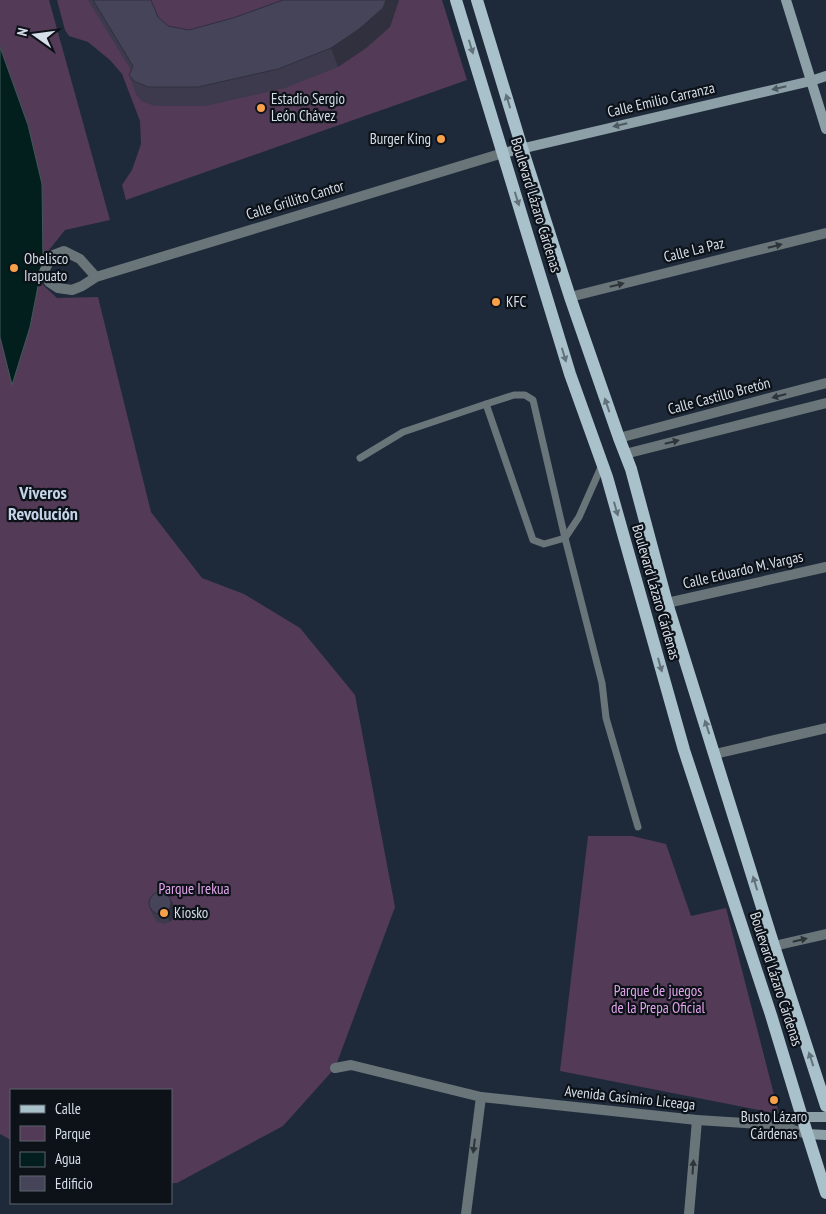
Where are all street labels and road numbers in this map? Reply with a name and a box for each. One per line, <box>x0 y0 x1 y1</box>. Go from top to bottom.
street label: Calle Emilio Carranza <box>605 78 717 121</box>
street label: Boulevard Lázaro Cárdenas <box>507 135 566 274</box>
street label: Calle Grillito Cantor <box>244 175 347 223</box>
street label: Calle La Paz <box>662 233 726 266</box>
street label: Calle Castillo Bretón <box>666 373 772 418</box>
street label: Boulevard Lázaro Cárdenas <box>628 522 685 662</box>
street label: Calle Eduardo M. Vargas <box>681 546 805 593</box>
street label: Boulevard Lázaro Cárdenas <box>746 909 807 1048</box>
street label: Avenida Casimiro Liceaga <box>564 1081 696 1114</box>

